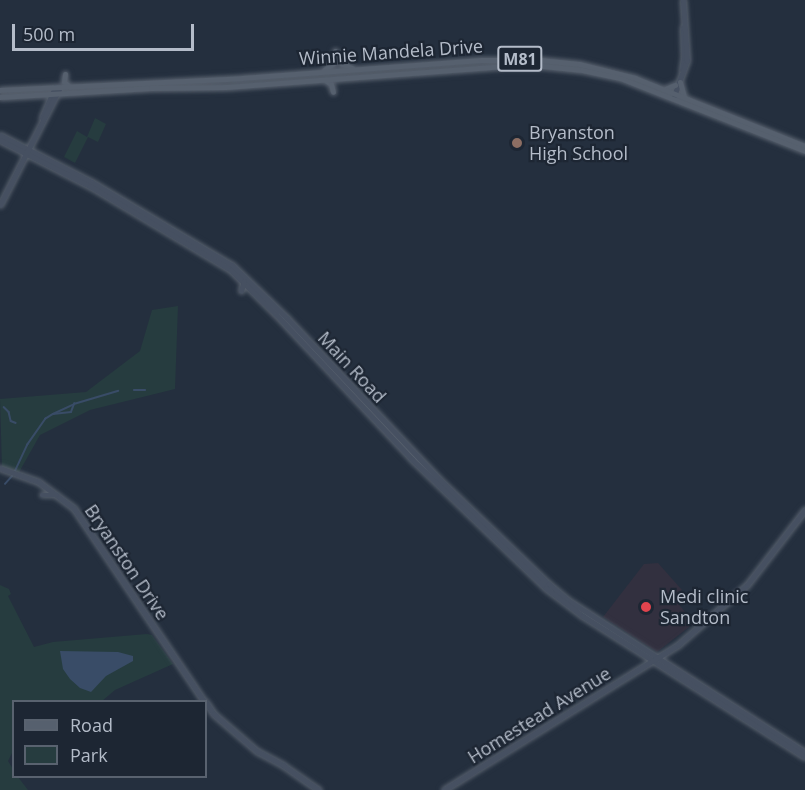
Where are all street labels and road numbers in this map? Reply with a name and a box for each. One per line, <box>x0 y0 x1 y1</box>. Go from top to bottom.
street label: Winnie Mandela Drive <box>298 35 484 69</box>
road number: M81 <box>496 46 544 72</box>
street label: Main Road <box>314 327 390 407</box>
street label: Bryanston Drive <box>80 500 174 624</box>
street label: Homestead Avenue <box>464 662 614 768</box>

